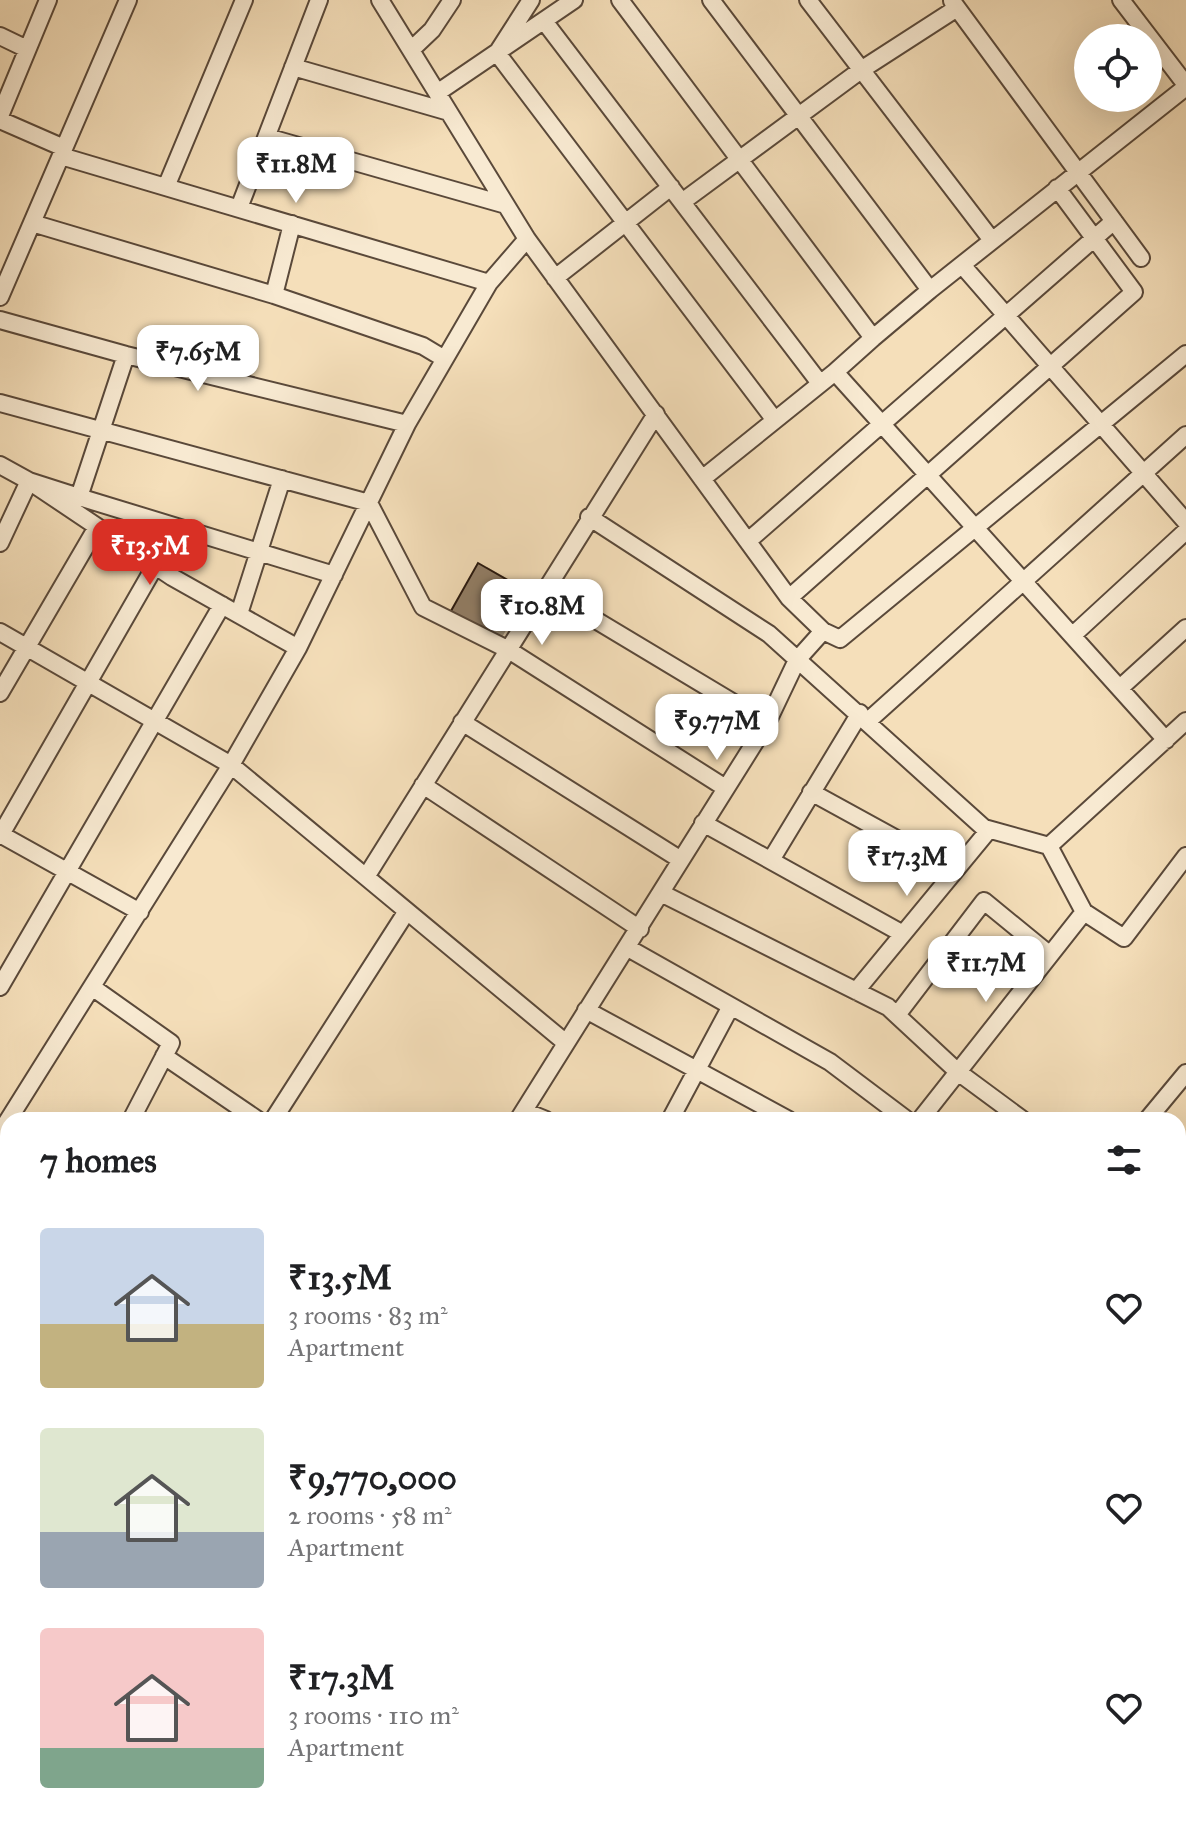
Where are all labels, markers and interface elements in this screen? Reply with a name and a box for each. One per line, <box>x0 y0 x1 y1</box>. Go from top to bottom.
map controls <box>1074 24 1162 112</box>
button: locate <box>1074 24 1162 112</box>
pin: ₹11.8M <box>231 137 361 205</box>
text: ₹11.8M <box>255 147 337 179</box>
pin: ₹7.65M <box>133 325 263 393</box>
text: ₹7.65M <box>155 335 241 367</box>
pin: ₹13.5M <box>85 519 215 587</box>
text: ₹13.5M <box>110 529 190 561</box>
pin: ₹10.8M <box>477 579 607 647</box>
text: ₹10.8M <box>499 589 585 621</box>
pin: ₹9.77M <box>652 694 782 762</box>
text: ₹9.77M <box>673 704 761 736</box>
pin: ₹17.3M <box>842 830 972 898</box>
text: ₹17.3M <box>866 840 948 872</box>
pin: ₹11.7M <box>921 936 1051 1004</box>
text: ₹11.7M <box>946 946 1026 978</box>
icon: filters <box>1102 1138 1146 1182</box>
text: 7 homes <box>40 1140 157 1181</box>
text: ₹13.5M <box>288 1257 392 1298</box>
icon: home <box>104 1260 200 1356</box>
icon: heart <box>1102 1286 1146 1330</box>
text: 3 rooms · 83 m² <box>288 1299 448 1331</box>
text: Apartment <box>288 1331 404 1363</box>
text: ₹9,770,000 <box>288 1457 457 1498</box>
icon: home <box>104 1460 200 1556</box>
icon: heart <box>1102 1486 1146 1530</box>
text: 2 rooms · 58 m² <box>288 1499 452 1531</box>
text: Apartment <box>288 1531 404 1563</box>
text: ₹17.3M <box>288 1657 394 1698</box>
icon: home <box>104 1660 200 1756</box>
icon: heart <box>1102 1686 1146 1730</box>
text: 3 rooms · 110 m² <box>288 1699 459 1731</box>
text: Apartment <box>288 1731 404 1763</box>

